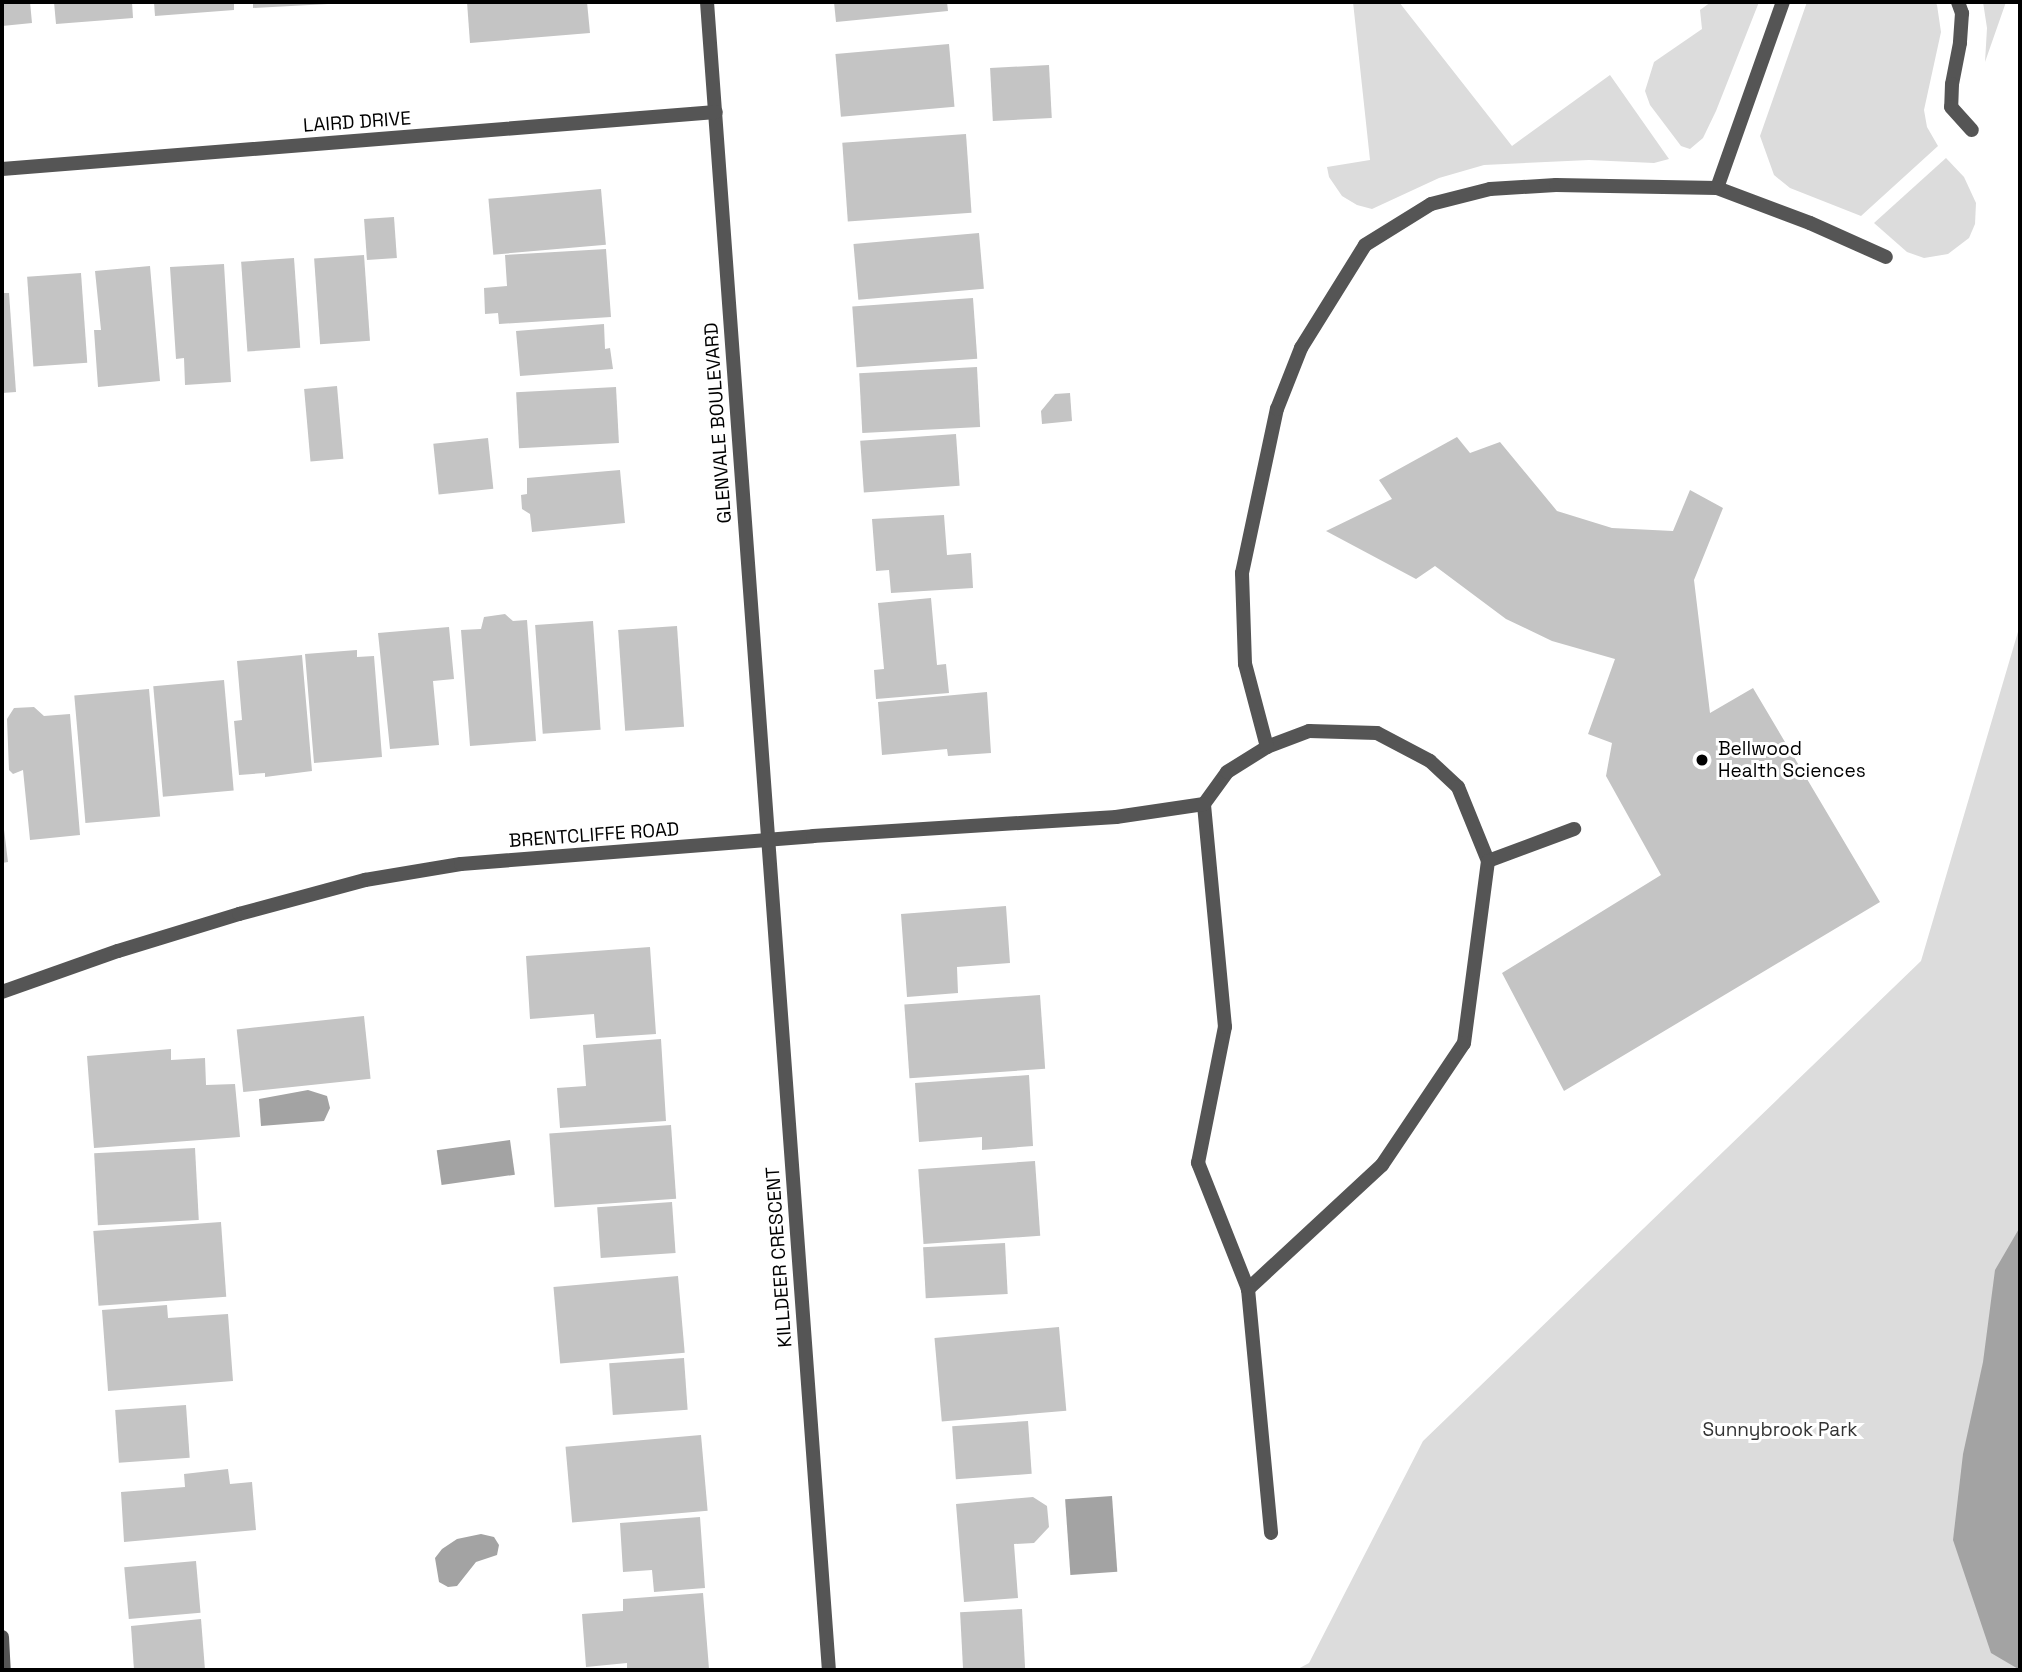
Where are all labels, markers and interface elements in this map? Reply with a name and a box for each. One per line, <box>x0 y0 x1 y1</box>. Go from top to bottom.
street label: LAIRD DRIVE <box>302 107 412 137</box>
street label: GLENVALE BOULEVARD <box>700 322 736 524</box>
place label: Bellwood Health Sciences <box>1718 738 1866 782</box>
marker: Bellwood Health Sciences <box>1692 750 1712 770</box>
street label: BRENTCLIFFE ROAD <box>508 818 680 852</box>
street label: KILLDEER CRESCENT <box>761 1166 797 1348</box>
park label: Sunnybrook Park <box>1702 1419 1858 1441</box>

